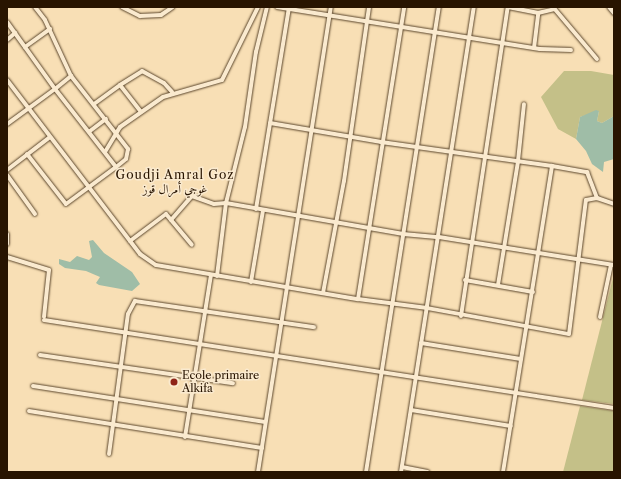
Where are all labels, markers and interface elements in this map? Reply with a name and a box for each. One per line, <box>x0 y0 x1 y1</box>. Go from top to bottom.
district label: Goudji Amral Goz غوجي أمرال قوز <box>115 168 235 196</box>
place label: Ecole primaire Alkifa <box>182 369 259 395</box>
marker: Ecole primaire Alkifa <box>169 377 179 387</box>

